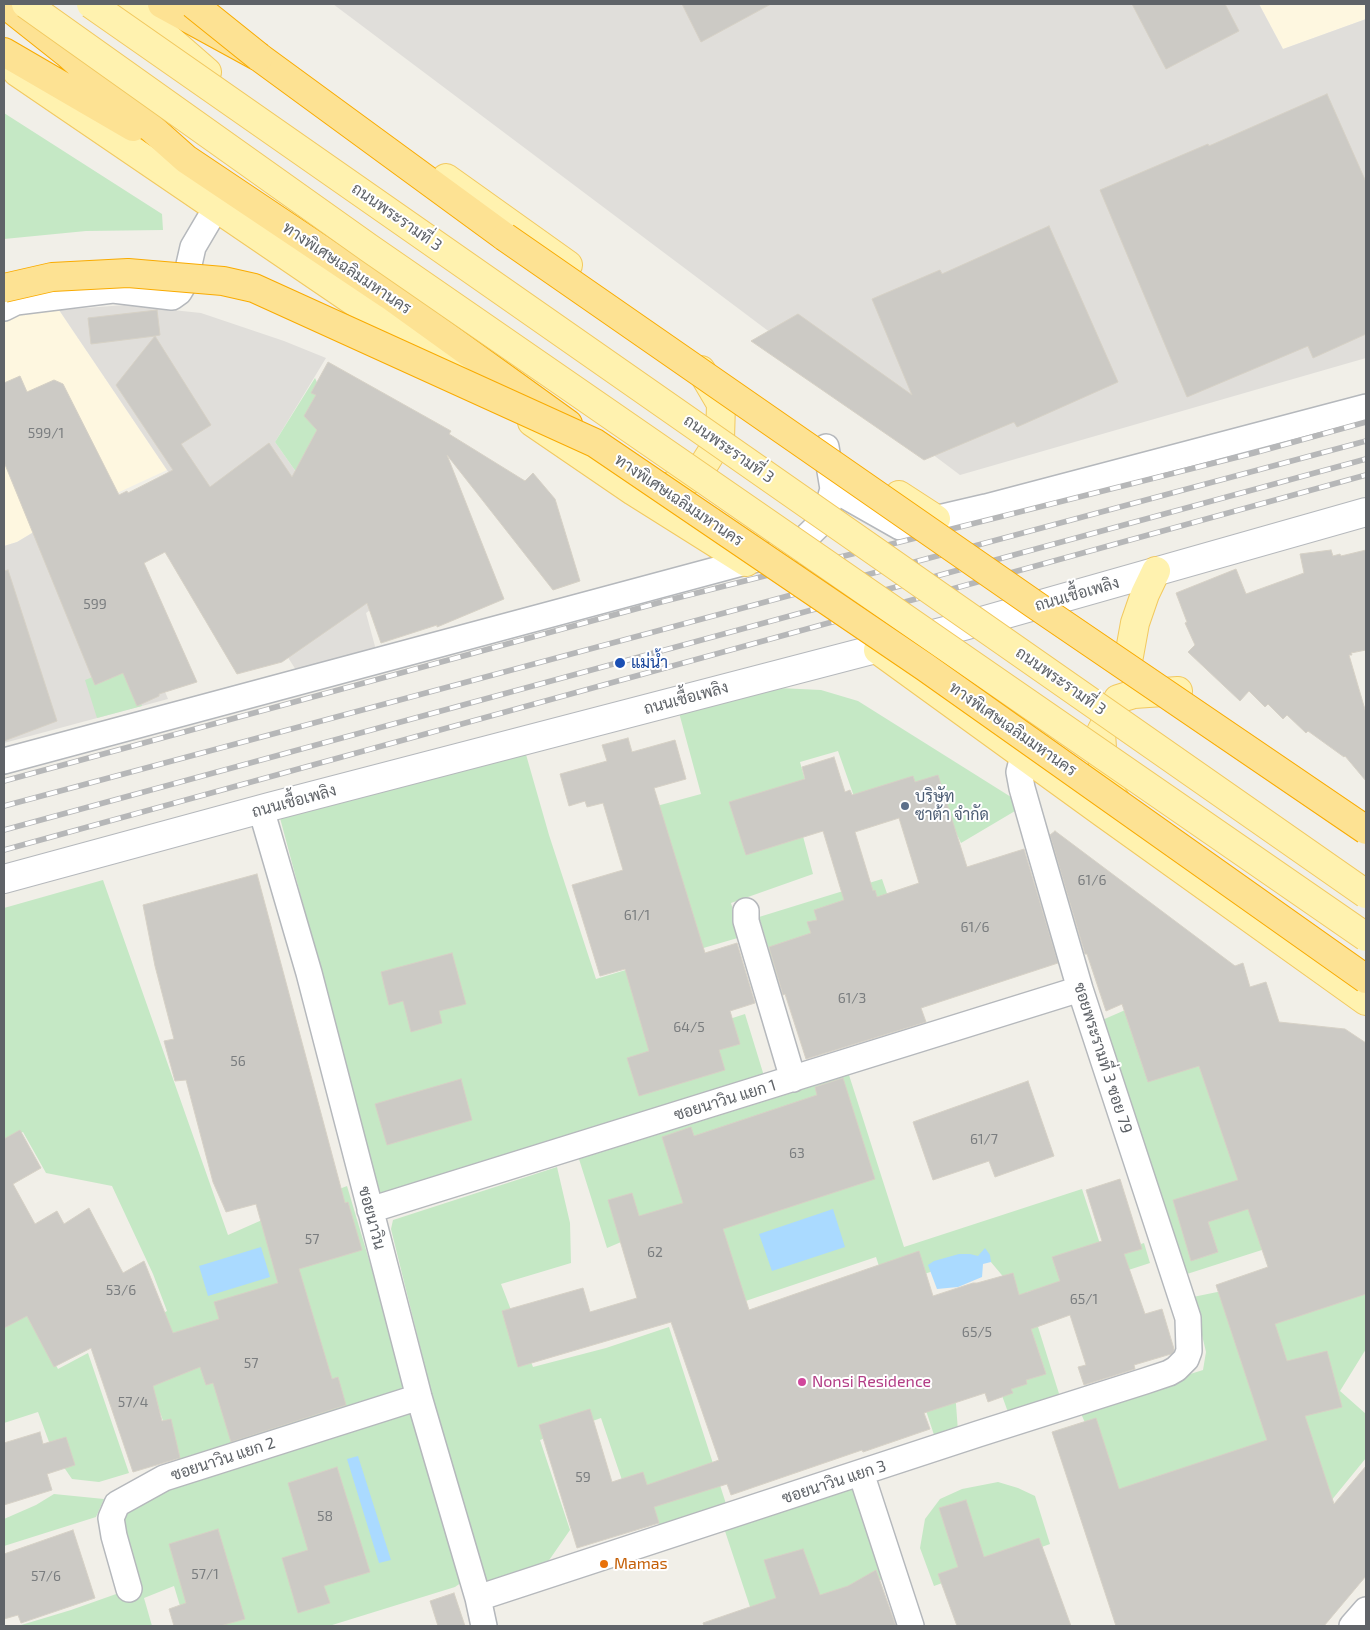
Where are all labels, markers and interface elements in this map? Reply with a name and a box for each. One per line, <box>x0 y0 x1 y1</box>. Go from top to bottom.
street label: ถนนพระรามที่ 3 <box>348 179 446 255</box>
street label: ทางพิเศษเฉลิมมหานคร <box>279 218 415 318</box>
street label: ถนนพระรามที่ 3 <box>680 411 778 487</box>
house number: 599/1 <box>28 425 64 441</box>
street label: ทางพิเศษเฉลิมมหานคร <box>611 450 747 550</box>
street label: ถนนเชื้อเพลิง <box>1033 573 1121 615</box>
house number: 599 <box>83 596 107 612</box>
street label: ถนนพระรามที่ 3 <box>1012 643 1110 719</box>
place label: แม่น้ำ <box>631 653 668 673</box>
marker: แม่น้ำ <box>613 656 627 670</box>
street label: ถนนเชื้อเพลิง <box>642 678 730 718</box>
street label: ทางพิเศษเฉลิมมหานคร <box>946 678 1080 780</box>
street label: ถนนเชื้อเพลิง <box>250 781 338 821</box>
place label: บริษัท ซาต้า จำกัด <box>915 787 989 825</box>
marker: บริษัท ซาต้า จำกัด <box>899 800 911 812</box>
house number: 61/6 <box>1078 872 1106 888</box>
house number: 61/1 <box>624 907 650 923</box>
house number: 61/6 <box>961 919 989 935</box>
street label: ซอยพระรามที่ 3 ซอย 79 <box>1070 980 1136 1136</box>
house number: 61/3 <box>838 990 866 1006</box>
house number: 64/5 <box>673 1019 705 1035</box>
house number: 56 <box>230 1053 246 1069</box>
street label: ซอยนาวิน แยก 1 <box>672 1075 778 1125</box>
house number: 61/7 <box>970 1131 998 1147</box>
house number: 63 <box>789 1145 805 1161</box>
street label: ซอยนาวิน <box>354 1184 390 1252</box>
house number: 57 <box>305 1231 319 1247</box>
house number: 62 <box>647 1244 663 1260</box>
house number: 53/6 <box>106 1282 136 1298</box>
house number: 65/1 <box>1070 1291 1098 1307</box>
house number: 65/5 <box>962 1324 992 1340</box>
house number: 57 <box>244 1355 258 1371</box>
place label: Nonsi Residence <box>812 1372 931 1392</box>
marker: Nonsi Residence <box>796 1376 808 1388</box>
house number: 57/4 <box>118 1394 148 1410</box>
street label: ซอยนาวิน แยก 2 <box>168 1433 278 1485</box>
street label: ซอยนาวิน แยก 3 <box>779 1456 889 1508</box>
house number: 59 <box>575 1469 591 1485</box>
house number: 58 <box>317 1508 333 1524</box>
place label: Mamas <box>614 1554 668 1574</box>
marker: Mamas <box>598 1558 610 1570</box>
house number: 57/1 <box>191 1566 219 1582</box>
house number: 57/6 <box>31 1568 61 1584</box>

